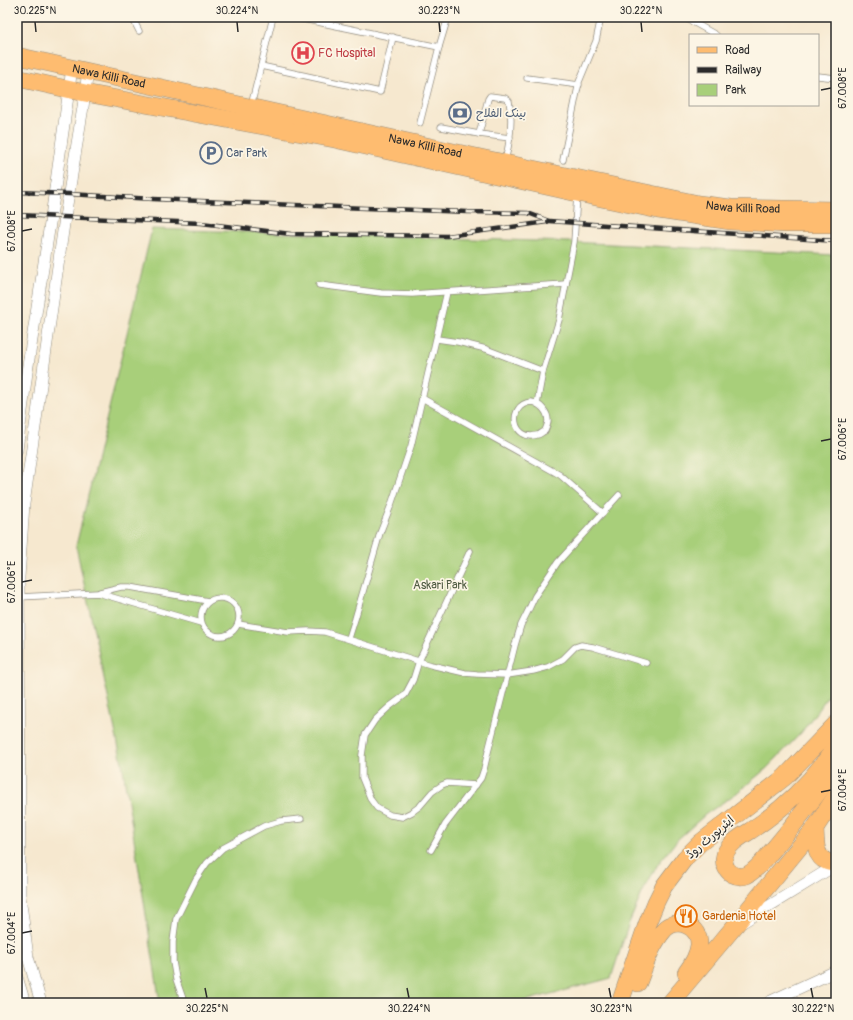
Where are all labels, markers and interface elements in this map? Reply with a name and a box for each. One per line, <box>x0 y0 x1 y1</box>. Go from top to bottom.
text: 30.225°N <box>14 5 56 17</box>
text: 30.224°N <box>216 5 259 17</box>
text: 30.223°N <box>418 5 460 17</box>
text: 30.222°N <box>620 5 662 17</box>
legend <box>689 34 819 106</box>
hospital icon: FC Hospital <box>290 40 316 66</box>
text: Road <box>725 43 750 58</box>
place label: FC Hospital <box>318 46 376 61</box>
street label: Nawa Killi Road <box>71 61 147 92</box>
text: Railway <box>725 63 761 78</box>
text: 67.008°E <box>837 67 849 109</box>
text: Park <box>725 83 746 98</box>
bank icon: بینک الفلاح <box>447 100 473 126</box>
place label: بینک الفلاح <box>476 106 526 122</box>
street label: Nawa Killi Road <box>387 131 463 162</box>
parking icon: Car Park <box>198 140 224 166</box>
place label: Car Park <box>226 146 267 161</box>
street label: Nawa Killi Road <box>705 198 780 217</box>
text: 67.008°E <box>6 210 18 252</box>
text: 67.006°E <box>837 418 849 460</box>
text: 67.006°E <box>6 561 18 603</box>
park label: Askari Park <box>413 578 467 593</box>
text: 67.004°E <box>837 769 849 811</box>
street label: ایئرپورٹ روڈ <box>683 812 737 862</box>
restaurant icon: Gardenia Hotel <box>673 903 699 929</box>
place label: Gardenia Hotel <box>702 909 776 924</box>
text: 67.004°E <box>6 912 18 954</box>
text: 30.225°N <box>186 1003 228 1015</box>
text: 30.224°N <box>388 1003 431 1015</box>
text: 30.223°N <box>590 1003 632 1015</box>
text: 30.222°N <box>792 1003 834 1015</box>

